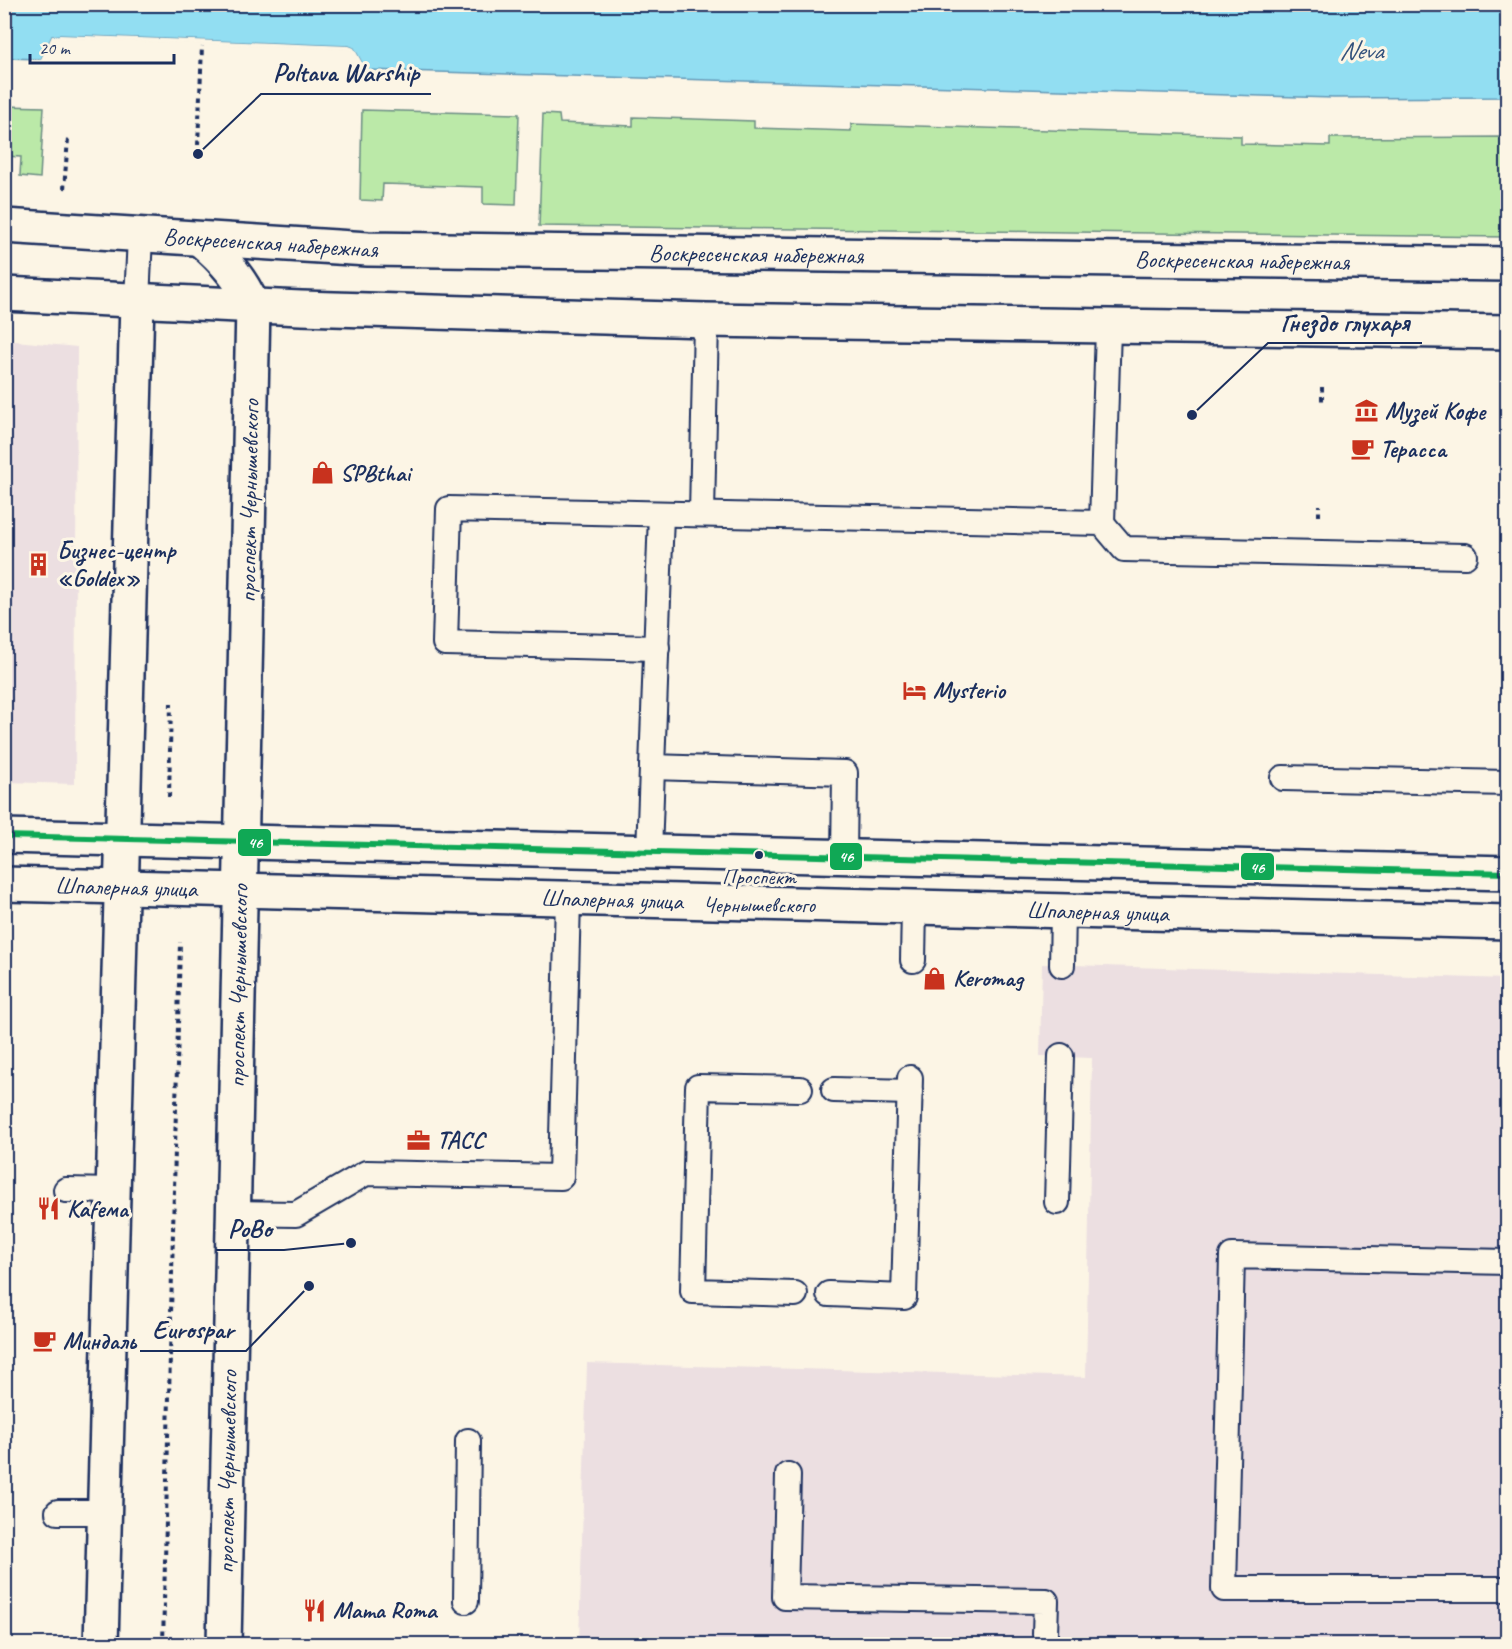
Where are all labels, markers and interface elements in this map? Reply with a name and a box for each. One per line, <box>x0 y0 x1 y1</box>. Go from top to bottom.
scale bar <box>30 27 174 65</box>
water label: Neva <box>1339 34 1385 67</box>
text: 20 m <box>39 37 72 59</box>
callout: Poltava Warship <box>261 50 431 94</box>
text: Poltava Warship <box>273 56 421 89</box>
street label: Воскресенская набережная <box>162 221 379 264</box>
street label: Воскресенская набережная <box>649 238 865 271</box>
street label: Воскресенская набережная <box>1135 244 1351 277</box>
callout: Гнездо глухаря <box>1268 299 1422 343</box>
text: Гнездо глухаря <box>1280 306 1411 339</box>
place label: Музей Кофе <box>1385 396 1487 427</box>
street label: проспект Чернышевского <box>232 398 266 603</box>
museum icon: Музей Кофе <box>1354 398 1380 424</box>
place label: Терасса <box>1380 434 1448 464</box>
cafe icon: Терасса <box>1349 436 1375 462</box>
place label: SPBthai <box>340 458 413 488</box>
shop icon: SPBthai <box>309 460 335 486</box>
place label: Бизнес-центр «Goldex» <box>57 535 177 593</box>
building icon: Бизнес-центр «Goldex» <box>26 551 52 577</box>
place label: Mysterio <box>933 675 1007 705</box>
hotel icon: Mysterio <box>902 677 928 703</box>
line badge: 46 <box>237 828 272 857</box>
text: 46 <box>248 833 264 853</box>
line badge: 46 <box>829 842 863 871</box>
text: 46 <box>839 847 855 867</box>
marker: Проспект Чернышевского <box>753 849 765 861</box>
line badge: 46 <box>1240 852 1275 881</box>
text: 46 <box>1250 858 1266 878</box>
place label: Проспект Чернышевского <box>703 863 816 919</box>
street label: Шпалерная улица <box>54 870 199 904</box>
street label: проспект Чернышевского <box>221 883 255 1088</box>
street label: Шпалерная улица <box>540 883 685 916</box>
street label: Шпалерная улица <box>1026 895 1171 928</box>
place label: Keromag <box>953 963 1025 993</box>
shop icon: Keromag <box>922 965 948 991</box>
place label: ТАСС <box>437 1125 487 1155</box>
office icon: ТАСС <box>406 1127 432 1153</box>
place label: Каfема <box>67 1194 130 1224</box>
restaurant icon: Каfема <box>36 1196 62 1222</box>
callout: PoBo <box>216 1206 284 1250</box>
text: PoBo <box>228 1212 274 1245</box>
callout: Eurospar <box>140 1307 246 1351</box>
text: Eurospar <box>152 1313 236 1346</box>
place label: Миндаль <box>63 1326 138 1356</box>
cafe icon: Миндаль <box>32 1328 58 1354</box>
street label: проспект Чернышевского <box>210 1369 244 1574</box>
place label: Mama Roma <box>333 1595 439 1625</box>
restaurant icon: Mama Roma <box>302 1597 328 1623</box>

